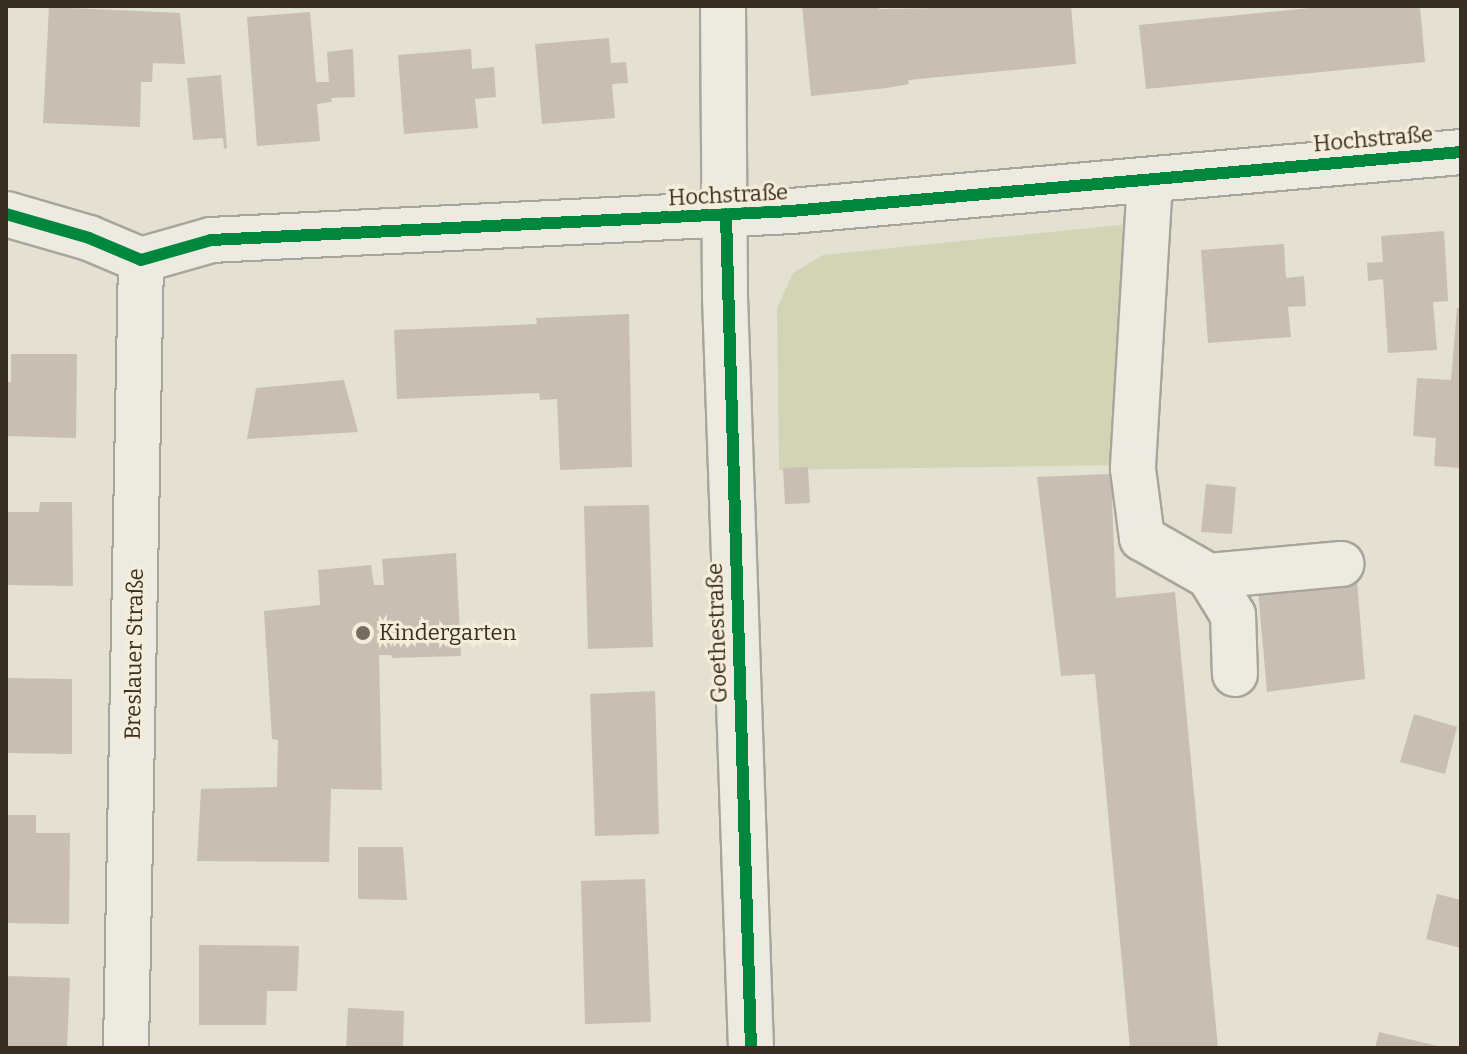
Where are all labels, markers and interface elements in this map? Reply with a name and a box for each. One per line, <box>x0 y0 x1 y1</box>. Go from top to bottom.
street label: Hochstraße <box>1312 121 1434 157</box>
street label: Hochstraße <box>667 179 789 211</box>
street label: Goethestraße <box>701 563 733 703</box>
street label: Breslauer Straße <box>119 568 149 740</box>
place label: Kindergarten <box>379 620 517 646</box>
marker: Kindergarten <box>354 624 372 642</box>

